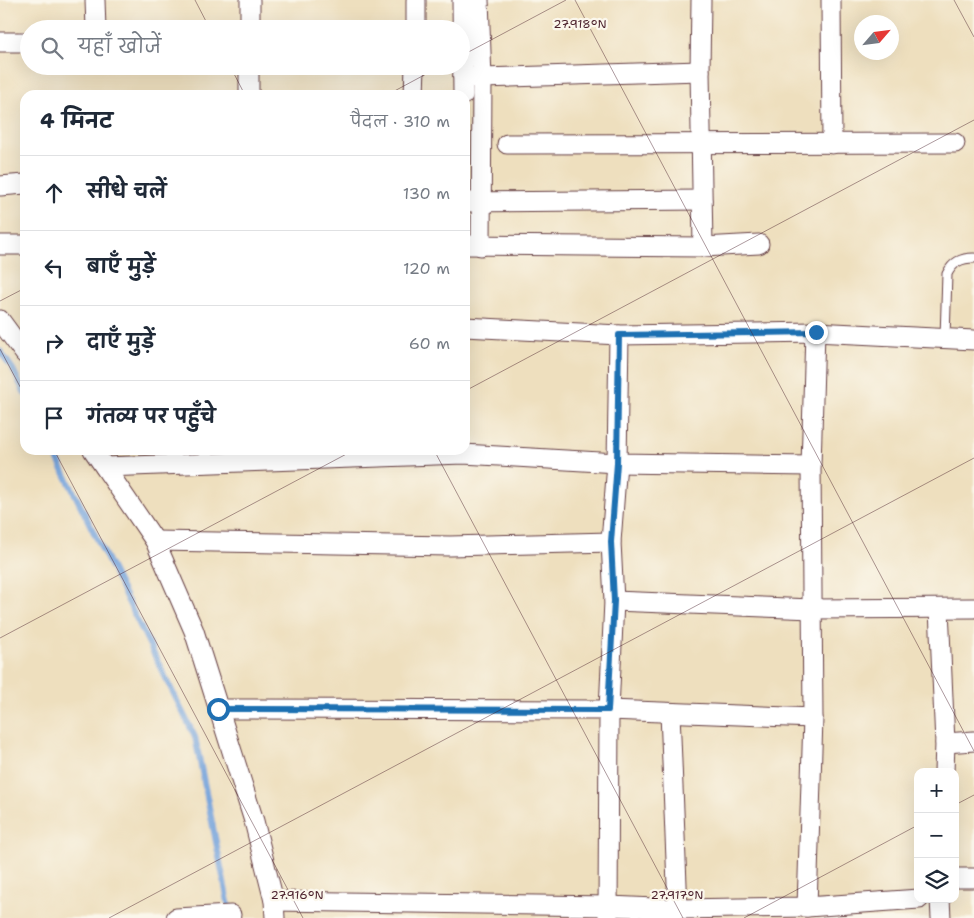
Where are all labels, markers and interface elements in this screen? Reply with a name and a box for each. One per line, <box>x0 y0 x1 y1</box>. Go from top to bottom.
north arrow <box>854 15 899 60</box>
text: 27.918°N <box>553 16 607 32</box>
search box <box>20 20 470 75</box>
icon: search <box>38 34 66 62</box>
text: यहाँ खोजें <box>78 34 161 59</box>
text: 4 मिनट <box>40 107 113 135</box>
text: पैदल · 310 m <box>351 111 450 132</box>
icon: ahead <box>40 179 68 207</box>
text: सीधे चलें <box>87 179 166 204</box>
text: 130 m <box>403 183 450 204</box>
icon: left <box>40 254 68 282</box>
text: बाएँ मुड़ें <box>87 254 155 279</box>
text: 120 m <box>403 258 450 279</box>
route end <box>805 321 828 344</box>
icon: right <box>40 329 68 357</box>
text: दाएँ मुड़ें <box>87 329 155 354</box>
text: 60 m <box>409 333 450 354</box>
icon: arrive <box>40 404 68 432</box>
text: गंतव्य पर पहुँचे <box>87 404 216 429</box>
route start <box>207 698 230 721</box>
map controls <box>914 768 959 903</box>
button: + <box>914 768 959 813</box>
button: − <box>914 813 959 858</box>
button: layers <box>914 858 959 903</box>
text: 27.916°N <box>270 887 324 903</box>
text: 27.917°N <box>651 887 703 903</box>

